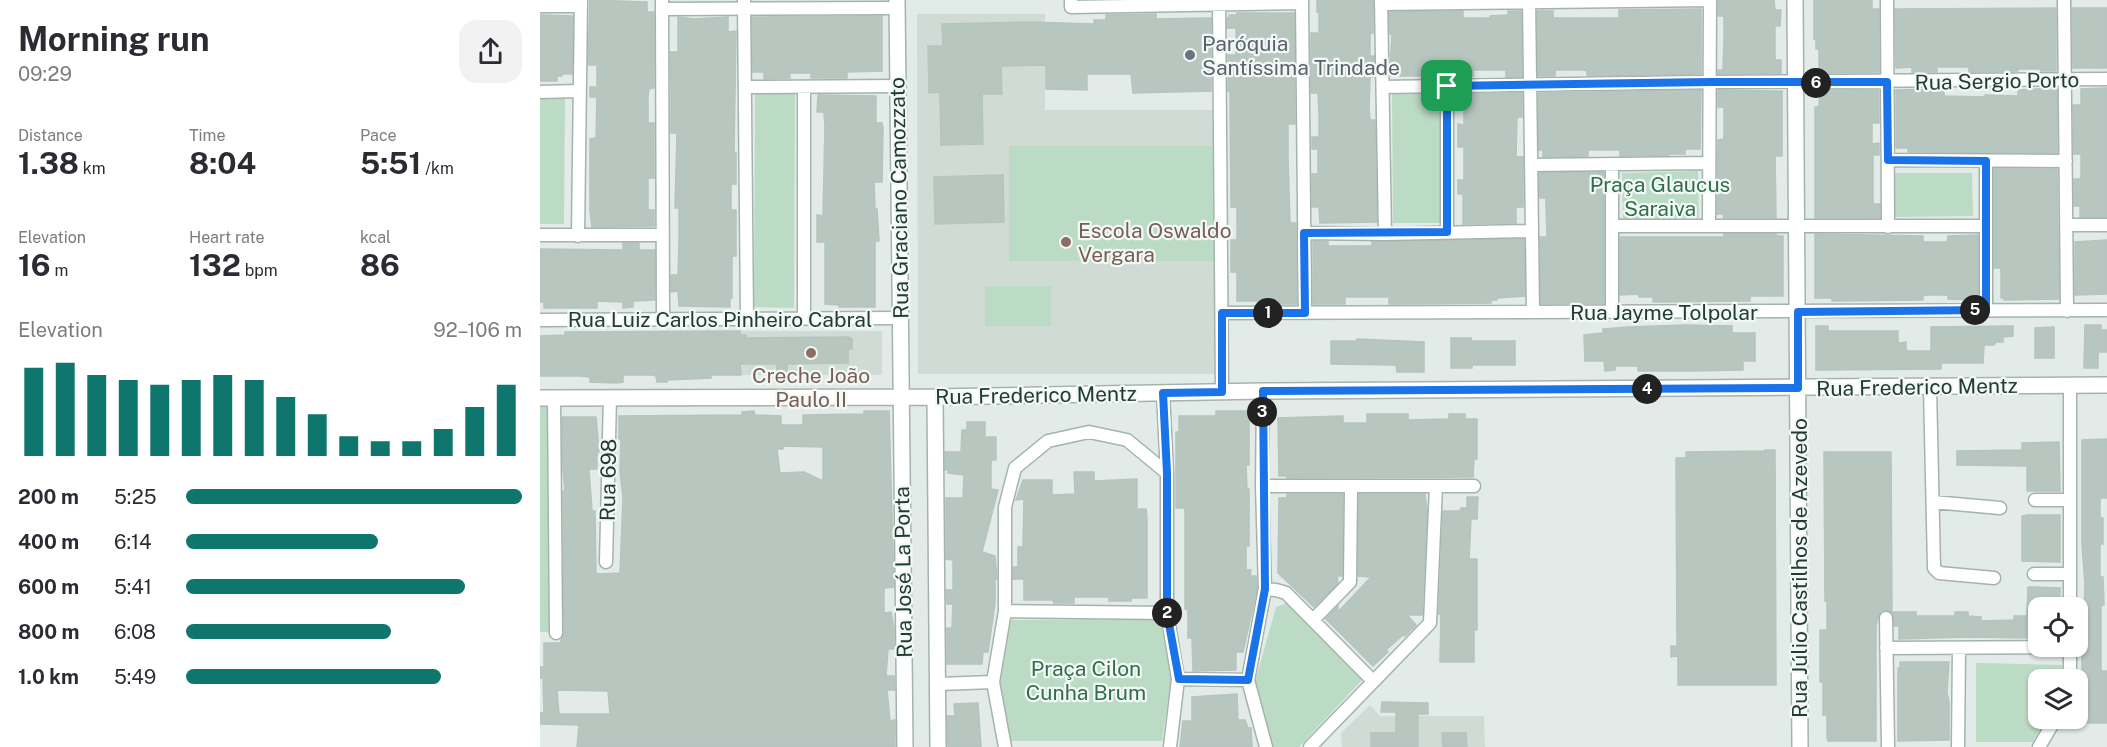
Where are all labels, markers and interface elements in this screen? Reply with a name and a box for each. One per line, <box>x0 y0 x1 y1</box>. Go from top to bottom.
text: Morning run <box>18 20 210 58</box>
button: share <box>459 20 522 83</box>
place label: Paróquia Santíssima Trindade <box>1202 31 1400 80</box>
marker: Paróquia Santíssima Trindade <box>1183 48 1197 62</box>
pin <box>1421 60 1472 111</box>
text: 09:29 <box>18 62 72 86</box>
street label: Rua Sergio Porto <box>1914 67 2080 95</box>
pin: 6 <box>1801 68 1831 98</box>
icon: arrive <box>1430 69 1463 102</box>
text: 6 <box>1811 73 1821 92</box>
street label: Rua Graciano Camozzato <box>884 77 914 319</box>
text: Distance <box>18 126 83 145</box>
text: Time <box>189 126 225 145</box>
text: Pace <box>360 126 397 145</box>
text: 1.38 <box>18 145 79 181</box>
text: 8:04 <box>189 145 256 181</box>
text: 5:51 <box>360 145 421 181</box>
text: km <box>79 159 106 178</box>
text: /km <box>421 159 454 178</box>
park label: Praça Glaucus Saraiva <box>1590 172 1730 221</box>
place label: Escola Oswaldo Vergara <box>1078 218 1232 267</box>
text: Elevation <box>18 228 86 247</box>
text: Heart rate <box>189 228 265 247</box>
text: kcal <box>360 228 391 247</box>
marker: Escola Oswaldo Vergara <box>1059 235 1073 249</box>
text: 16 <box>18 247 51 283</box>
text: 132 <box>189 247 241 283</box>
text: 86 <box>360 247 400 283</box>
text: m <box>51 261 68 280</box>
text: bpm <box>241 261 278 280</box>
pin: 5 <box>1960 295 1990 325</box>
pin: 1 <box>1253 298 1283 328</box>
street label: Rua Jayme Tolpolar <box>1570 300 1758 325</box>
text: 5 <box>1970 300 1980 319</box>
text: 1 <box>1265 303 1271 322</box>
street label: Rua Luiz Carlos Pinheiro Cabral <box>568 307 872 332</box>
text: Elevation <box>18 318 103 342</box>
text: 92–106 m <box>433 318 522 342</box>
marker: Creche João Paulo II <box>804 346 818 360</box>
place label: Creche João Paulo II <box>752 363 870 412</box>
street label: Rua Frederico Mentz <box>1816 373 2018 401</box>
pin: 4 <box>1632 374 1662 404</box>
text: 4 <box>1642 379 1652 398</box>
street label: Rua Frederico Mentz <box>935 381 1137 409</box>
pin: 3 <box>1247 397 1277 427</box>
text: 3 <box>1257 402 1267 421</box>
street label: Rua Júlio Castilhos de Azevedo <box>1787 418 1812 718</box>
street label: Rua 698 <box>595 439 621 521</box>
text: 200 m <box>18 485 79 509</box>
text: 5:25 <box>114 485 156 509</box>
street label: Rua José La Porta <box>889 486 917 658</box>
text: 400 m <box>18 530 79 554</box>
text: 6:14 <box>114 530 152 554</box>
text: 600 m <box>18 575 79 599</box>
text: 5:41 <box>114 575 152 599</box>
map controls <box>2028 597 2088 729</box>
button: locate <box>2028 597 2088 657</box>
pin: 2 <box>1152 598 1182 628</box>
text: 2 <box>1162 603 1172 622</box>
text: 800 m <box>18 620 80 644</box>
text: 6:08 <box>114 620 156 644</box>
park label: Praça Cilon Cunha Brum <box>1026 656 1146 705</box>
text: 1.0 km <box>18 665 79 689</box>
text: 5:49 <box>114 665 156 689</box>
button: layers <box>2028 669 2088 729</box>

